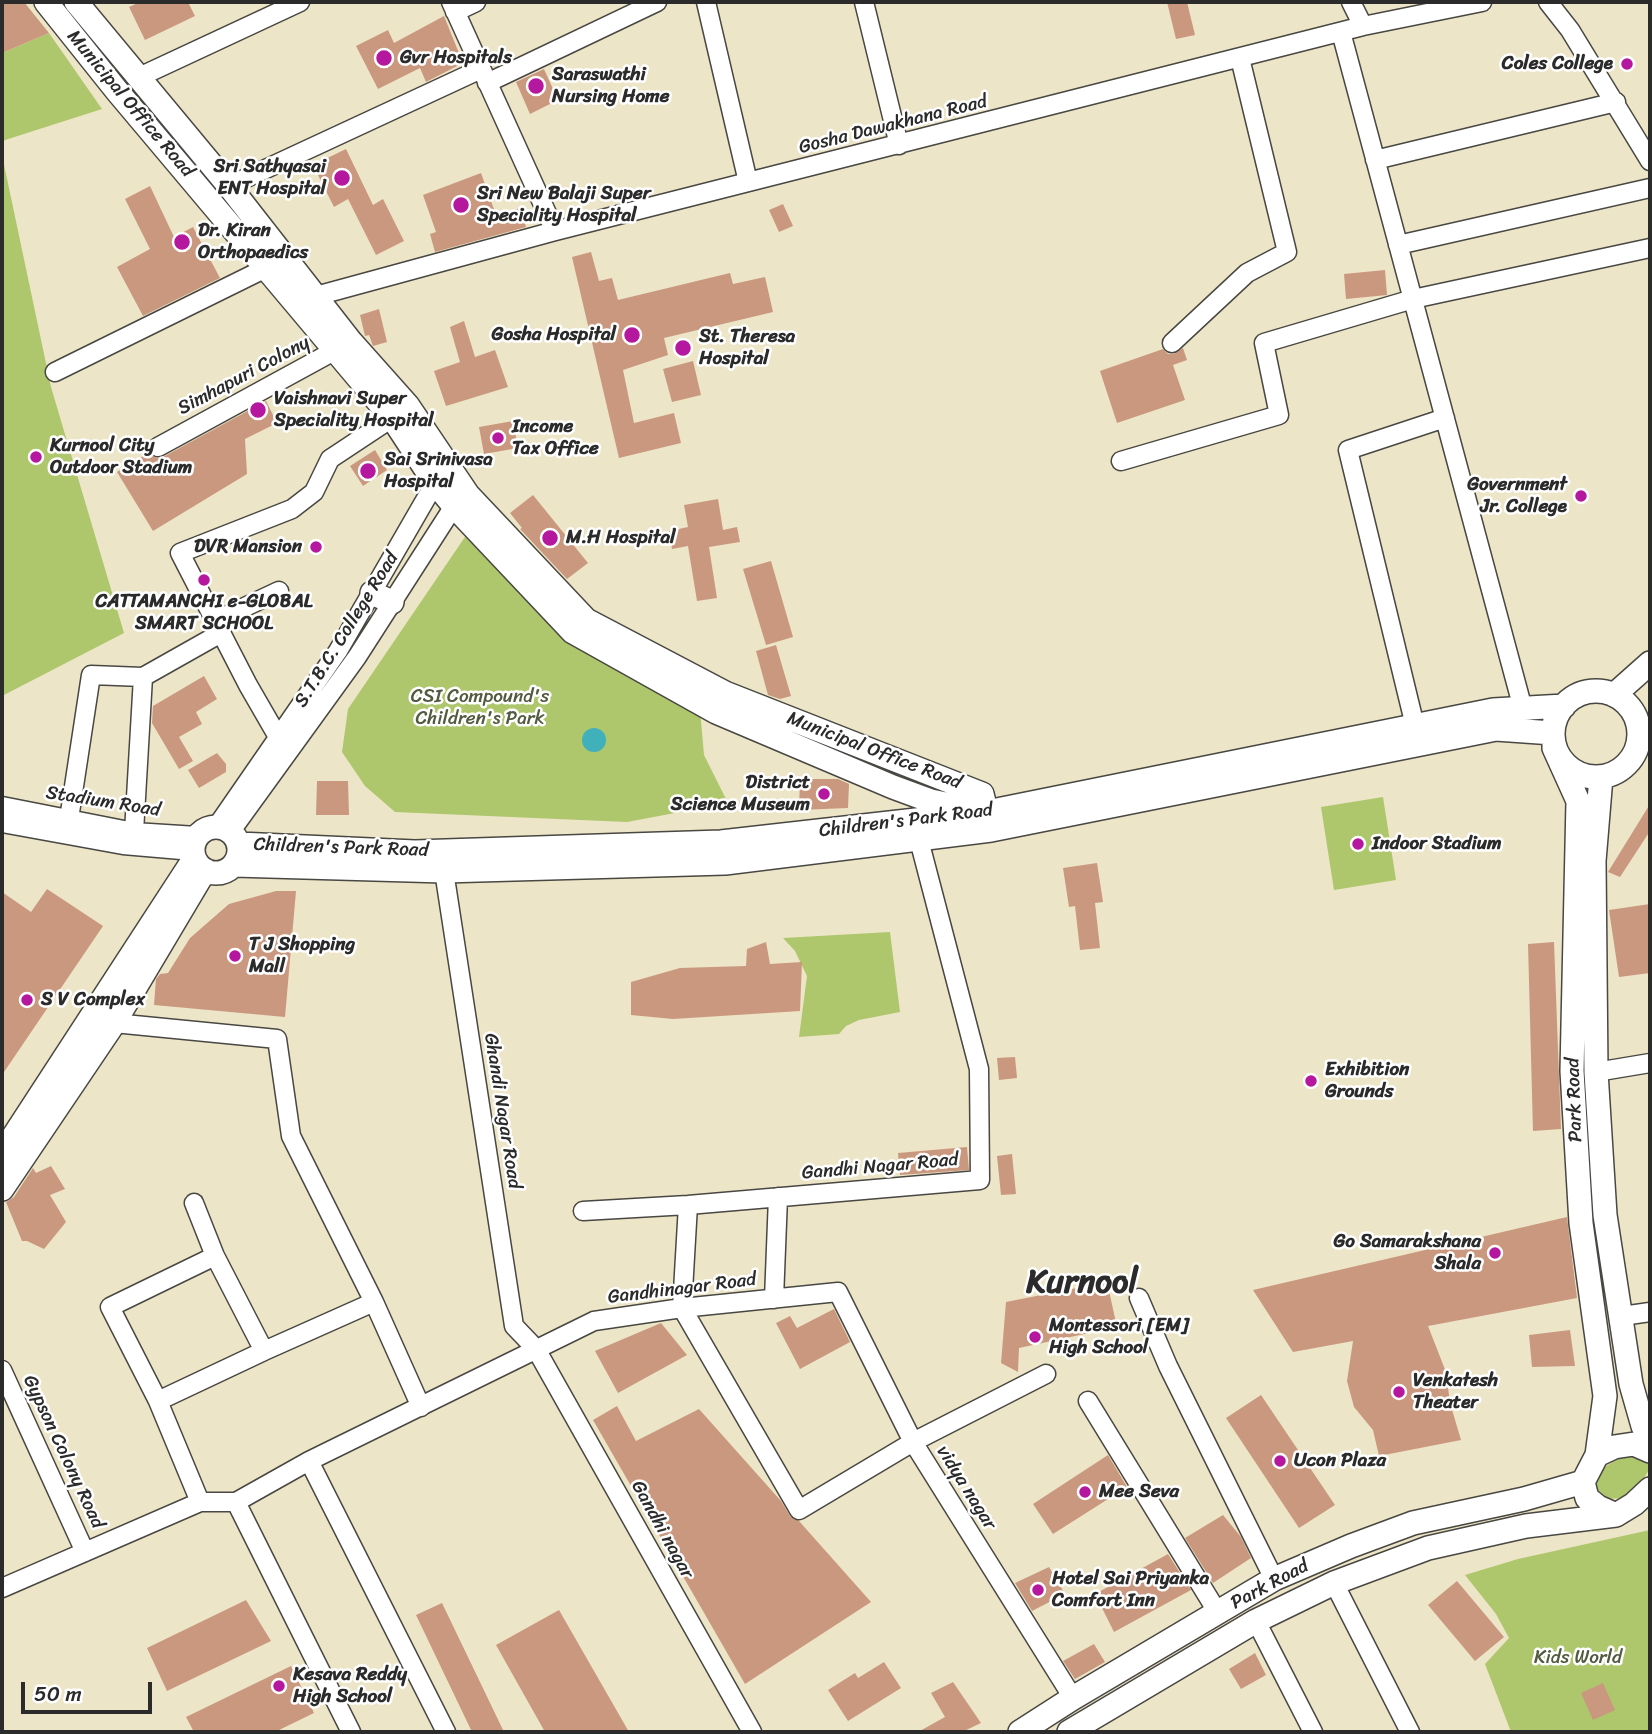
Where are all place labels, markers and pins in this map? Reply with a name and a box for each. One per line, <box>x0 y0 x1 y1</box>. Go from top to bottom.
place label: Gvr Hospitals <box>400 47 512 69</box>
marker: Gvr Hospitals <box>374 48 394 68</box>
place label: Coles College <box>1502 53 1613 75</box>
marker: Coles College <box>1619 56 1635 72</box>
place label: Saraswathi Nursing Home <box>552 64 669 108</box>
marker: Saraswathi Nursing Home <box>526 76 546 96</box>
place label: Sri Sathyasai ENT Hospital <box>214 156 326 200</box>
marker: Sri Sathyasai ENT Hospital <box>332 168 352 188</box>
place label: Sri New Balaji Super Speciality Hospital <box>477 183 650 227</box>
marker: Sri New Balaji Super Speciality Hospital <box>451 195 471 215</box>
place label: Dr. Kiran Orthopaedics <box>198 220 308 264</box>
marker: Dr. Kiran Orthopaedics <box>172 232 192 252</box>
place label: Gosha Hospital <box>492 324 616 346</box>
marker: Gosha Hospital <box>622 325 642 345</box>
place label: St. Theresa Hospital <box>699 326 795 370</box>
marker: St. Theresa Hospital <box>673 338 693 358</box>
place label: Vaishnavi Super Speciality Hospital <box>274 388 433 432</box>
marker: Vaishnavi Super Speciality Hospital <box>248 400 268 420</box>
place label: Income Tax Office <box>512 416 599 460</box>
marker: Income Tax Office <box>490 430 506 446</box>
place label: Kurnool City Outdoor Stadium <box>50 435 192 479</box>
marker: Kurnool City Outdoor Stadium <box>28 449 44 465</box>
place label: Sai Srinivasa Hospital <box>384 449 493 493</box>
marker: Sai Srinivasa Hospital <box>358 461 378 481</box>
place label: Government Jr. College <box>1467 474 1567 518</box>
marker: Government Jr. College <box>1573 488 1589 504</box>
place label: M.H Hospital <box>566 527 675 549</box>
marker: M.H Hospital <box>540 528 560 548</box>
place label: DVR Mansion <box>194 536 302 558</box>
marker: DVR Mansion <box>308 539 324 555</box>
marker: CATTAMANCHI e-GLOBAL SMART SCHOOL <box>196 572 212 588</box>
place label: CATTAMANCHI e-GLOBAL SMART SCHOOL <box>95 591 313 635</box>
place label: District Science Museum <box>671 772 810 816</box>
marker: District Science Museum <box>816 786 832 802</box>
place label: Indoor Stadium <box>1372 833 1502 855</box>
marker: Indoor Stadium <box>1350 836 1366 852</box>
place label: T J Shopping Mall <box>249 934 355 978</box>
marker: T J Shopping Mall <box>227 948 243 964</box>
place label: S V Complex <box>41 989 145 1011</box>
marker: S V Complex <box>19 992 35 1008</box>
place label: Exhibition Grounds <box>1325 1059 1409 1103</box>
marker: Exhibition Grounds <box>1303 1073 1319 1089</box>
place label: Go Samarakshana Shala <box>1333 1231 1481 1275</box>
marker: Go Samarakshana Shala <box>1487 1245 1503 1261</box>
place label: Montessori [EM] High School <box>1049 1315 1189 1359</box>
marker: Montessori [EM] High School <box>1027 1329 1043 1345</box>
place label: Venkatesh Theater <box>1413 1370 1498 1414</box>
marker: Venkatesh Theater <box>1391 1384 1407 1400</box>
place label: Ucon Plaza <box>1294 1450 1386 1472</box>
marker: Ucon Plaza <box>1272 1453 1288 1469</box>
place label: Mee Seva <box>1099 1481 1179 1503</box>
marker: Mee Seva <box>1077 1484 1093 1500</box>
place label: Hotel Sai Priyanka Comfort Inn <box>1052 1568 1209 1612</box>
marker: Hotel Sai Priyanka Comfort Inn <box>1030 1582 1046 1598</box>
place label: Kesava Reddy High School <box>293 1664 407 1708</box>
marker: Kesava Reddy High School <box>271 1678 287 1694</box>

